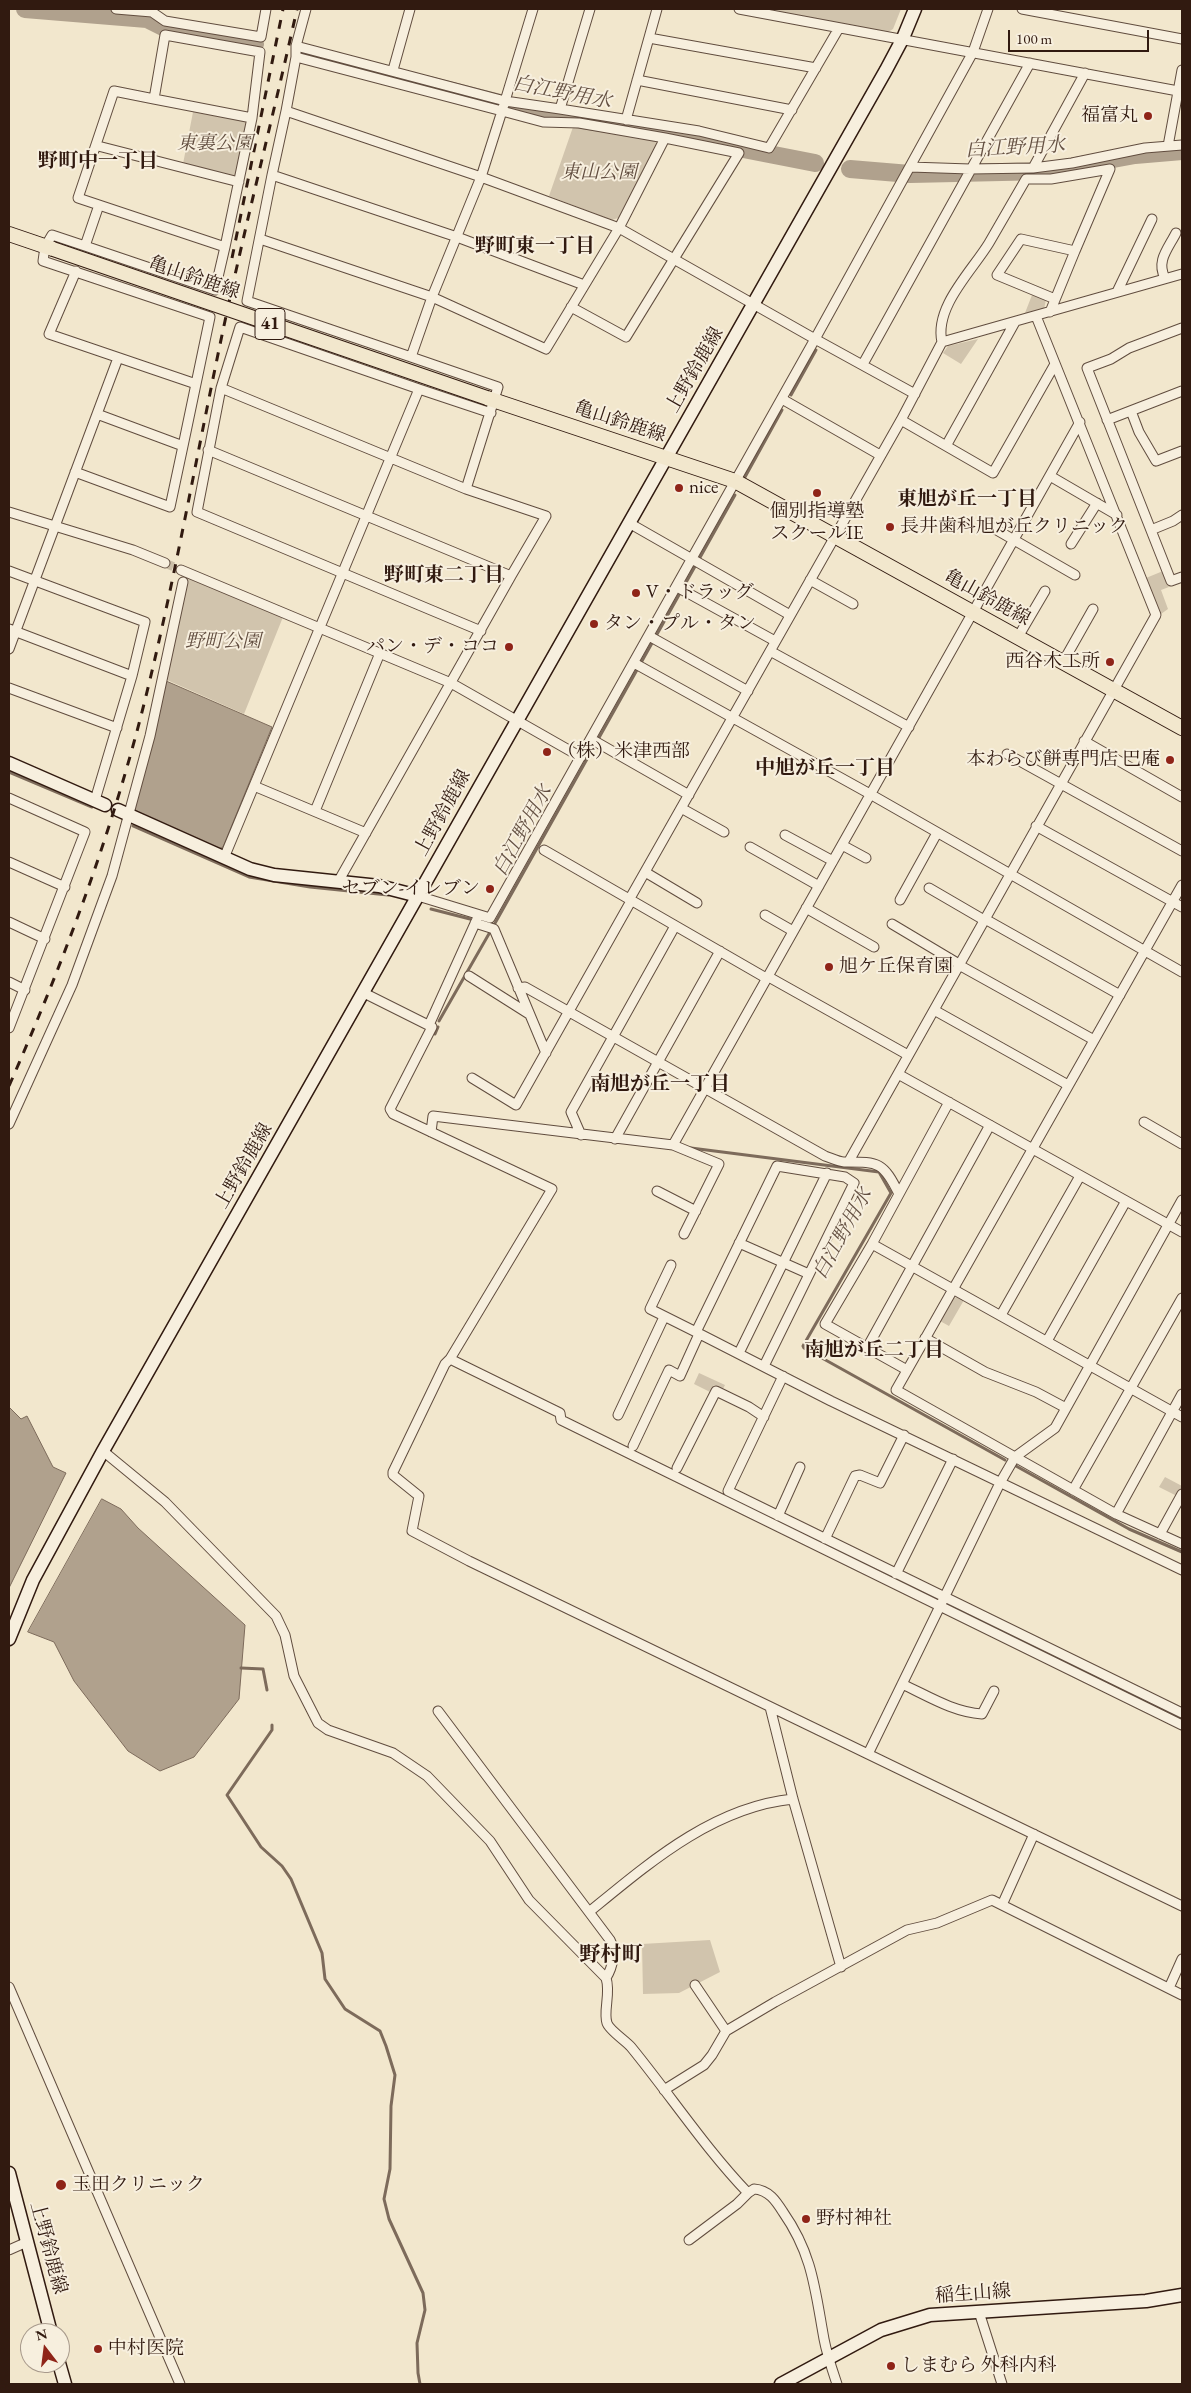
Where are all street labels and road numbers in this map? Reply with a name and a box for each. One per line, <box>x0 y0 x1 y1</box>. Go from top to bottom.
street label: 亀山鈴鹿線 <box>145 252 243 304</box>
road number: 41 <box>255 308 285 339</box>
street label: 上野鈴鹿線 <box>661 323 729 417</box>
street label: 亀山鈴鹿線 <box>571 396 669 448</box>
street label: 亀山鈴鹿線 <box>940 565 1034 631</box>
street label: 上野鈴鹿線 <box>410 766 476 860</box>
street label: 上野鈴鹿線 <box>210 1119 278 1213</box>
street label: 上野鈴鹿線 <box>25 2199 71 2297</box>
street label: 稲生山線 <box>934 2280 1012 2308</box>

